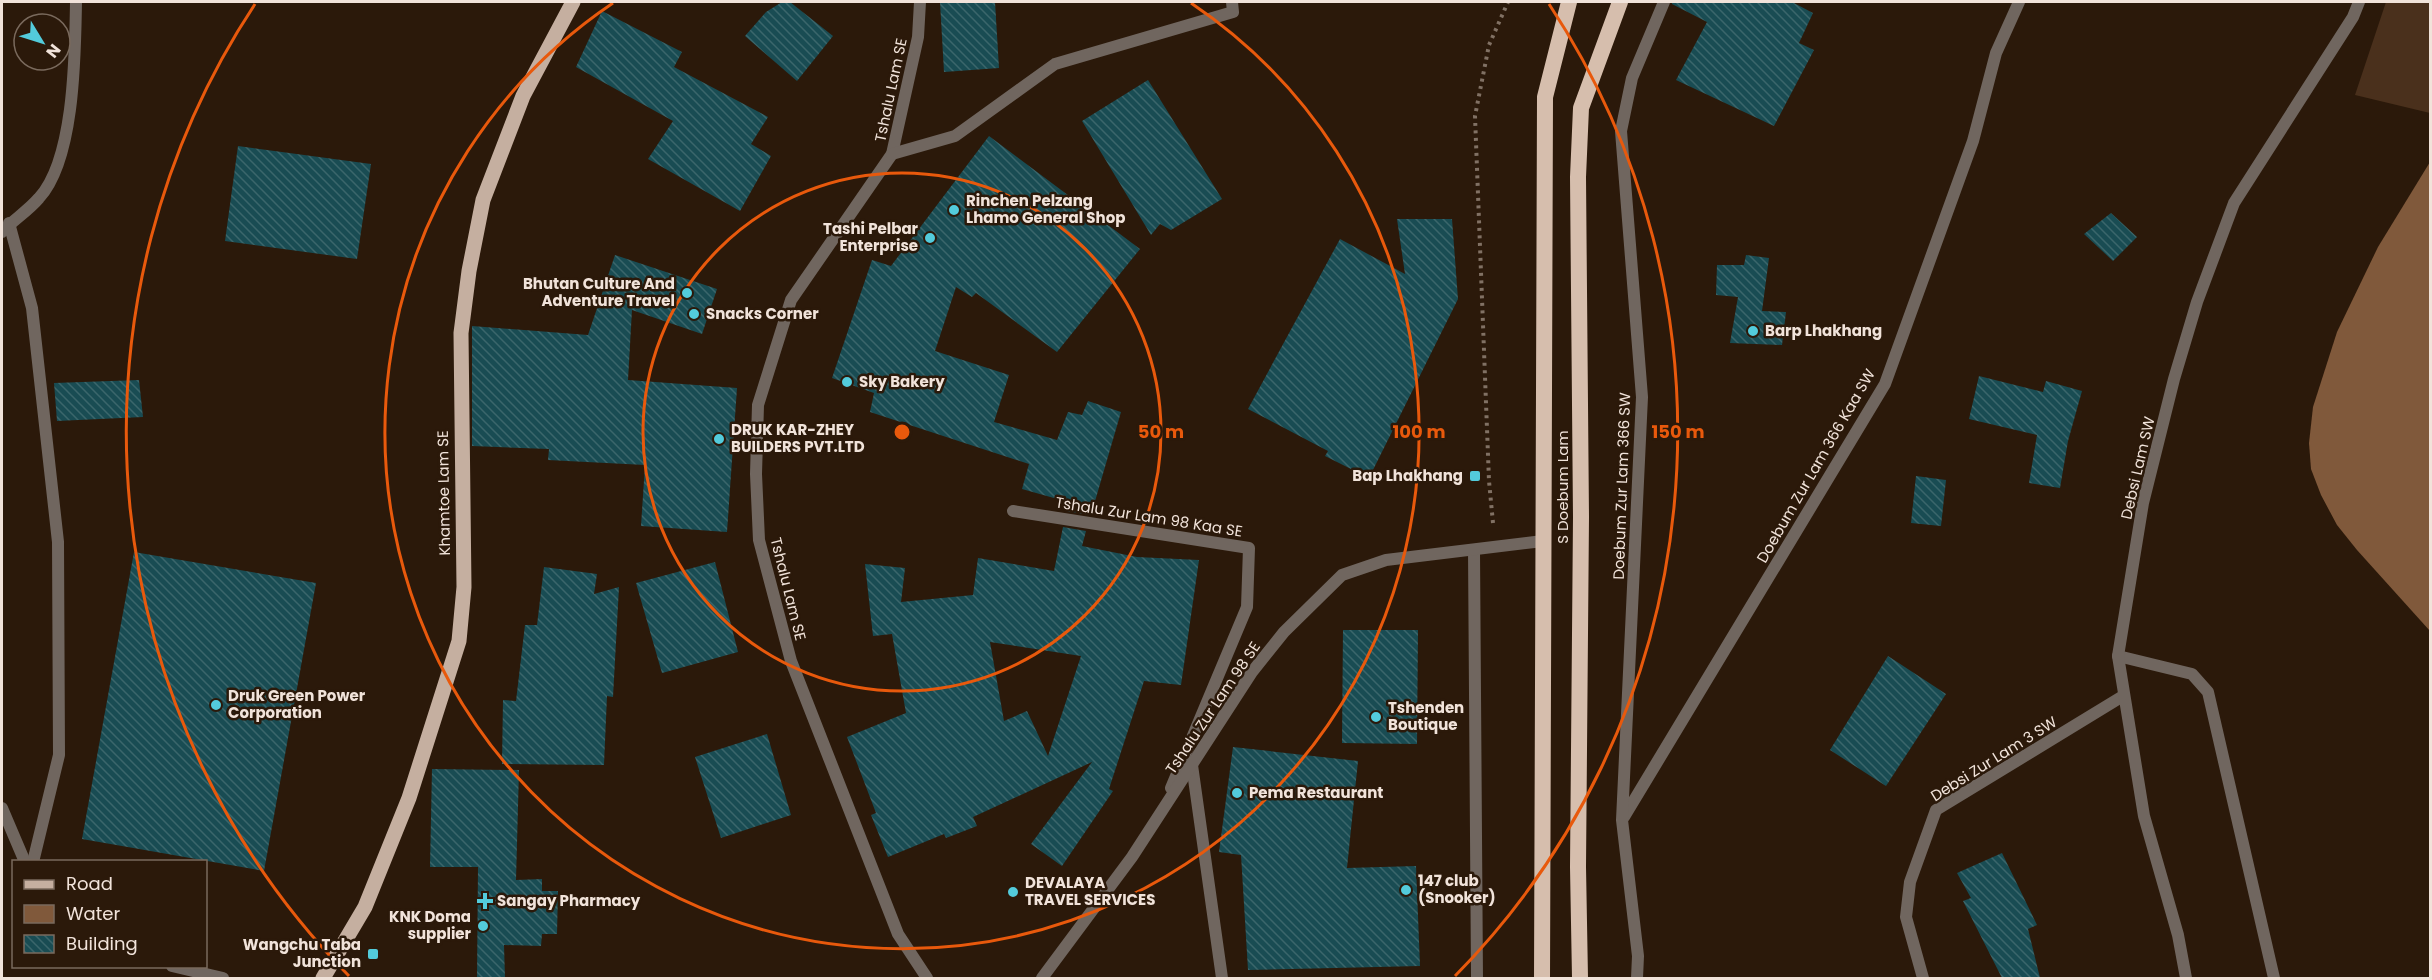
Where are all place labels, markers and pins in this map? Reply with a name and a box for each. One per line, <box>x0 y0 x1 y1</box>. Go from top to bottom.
place label: Rinchen Pelzang Lhamo General Shop <box>966 190 1125 228</box>
marker: Rinchen Pelzang Lhamo General Shop <box>947 203 961 217</box>
place label: Tashi Pelbar Enterprise <box>823 218 919 256</box>
marker: Tashi Pelbar Enterprise <box>923 231 937 245</box>
place label: Bhutan Culture And Adventure Travel <box>523 273 675 311</box>
marker: Bhutan Culture And Adventure Travel <box>680 286 694 300</box>
place label: Snacks Corner <box>706 303 819 324</box>
marker: Snacks Corner <box>687 307 701 321</box>
place label: Barp Lhakhang <box>1765 320 1882 341</box>
marker: Barp Lhakhang <box>1746 324 1760 338</box>
place label: Sky Bakery <box>859 371 945 392</box>
marker: Sky Bakery <box>840 375 854 389</box>
place label: DRUK KAR-ZHEY BUILDERS PVT.LTD <box>731 419 865 457</box>
centre of rings <box>892 422 912 442</box>
marker: DRUK KAR-ZHEY BUILDERS PVT.LTD <box>712 432 726 446</box>
place label: Bap Lhakhang <box>1352 465 1463 486</box>
marker: Bap Lhakhang <box>1468 469 1482 483</box>
place label: Druk Green Power Corporation <box>228 685 366 723</box>
place label: Tshenden Boutique <box>1388 697 1464 735</box>
marker: Druk Green Power Corporation <box>209 698 223 712</box>
marker: Tshenden Boutique <box>1369 710 1383 724</box>
place label: Pema Restaurant <box>1249 782 1383 803</box>
marker: Pema Restaurant <box>1230 786 1244 800</box>
place label: 147 club (Snooker) <box>1418 870 1496 908</box>
place label: DEVALAYA TRAVEL SERVICES <box>1025 872 1155 910</box>
marker: 147 club (Snooker) <box>1399 883 1413 897</box>
marker: DEVALAYA TRAVEL SERVICES <box>1006 885 1020 899</box>
place label: Sangay Pharmacy <box>497 890 641 911</box>
marker: Sangay Pharmacy <box>478 894 492 908</box>
place label: KNK Doma supplier <box>389 906 472 944</box>
marker: KNK Doma supplier <box>476 919 490 933</box>
place label: Wangchu Taba Junction <box>243 934 361 972</box>
marker: Wangchu Taba Junction <box>366 947 380 961</box>

